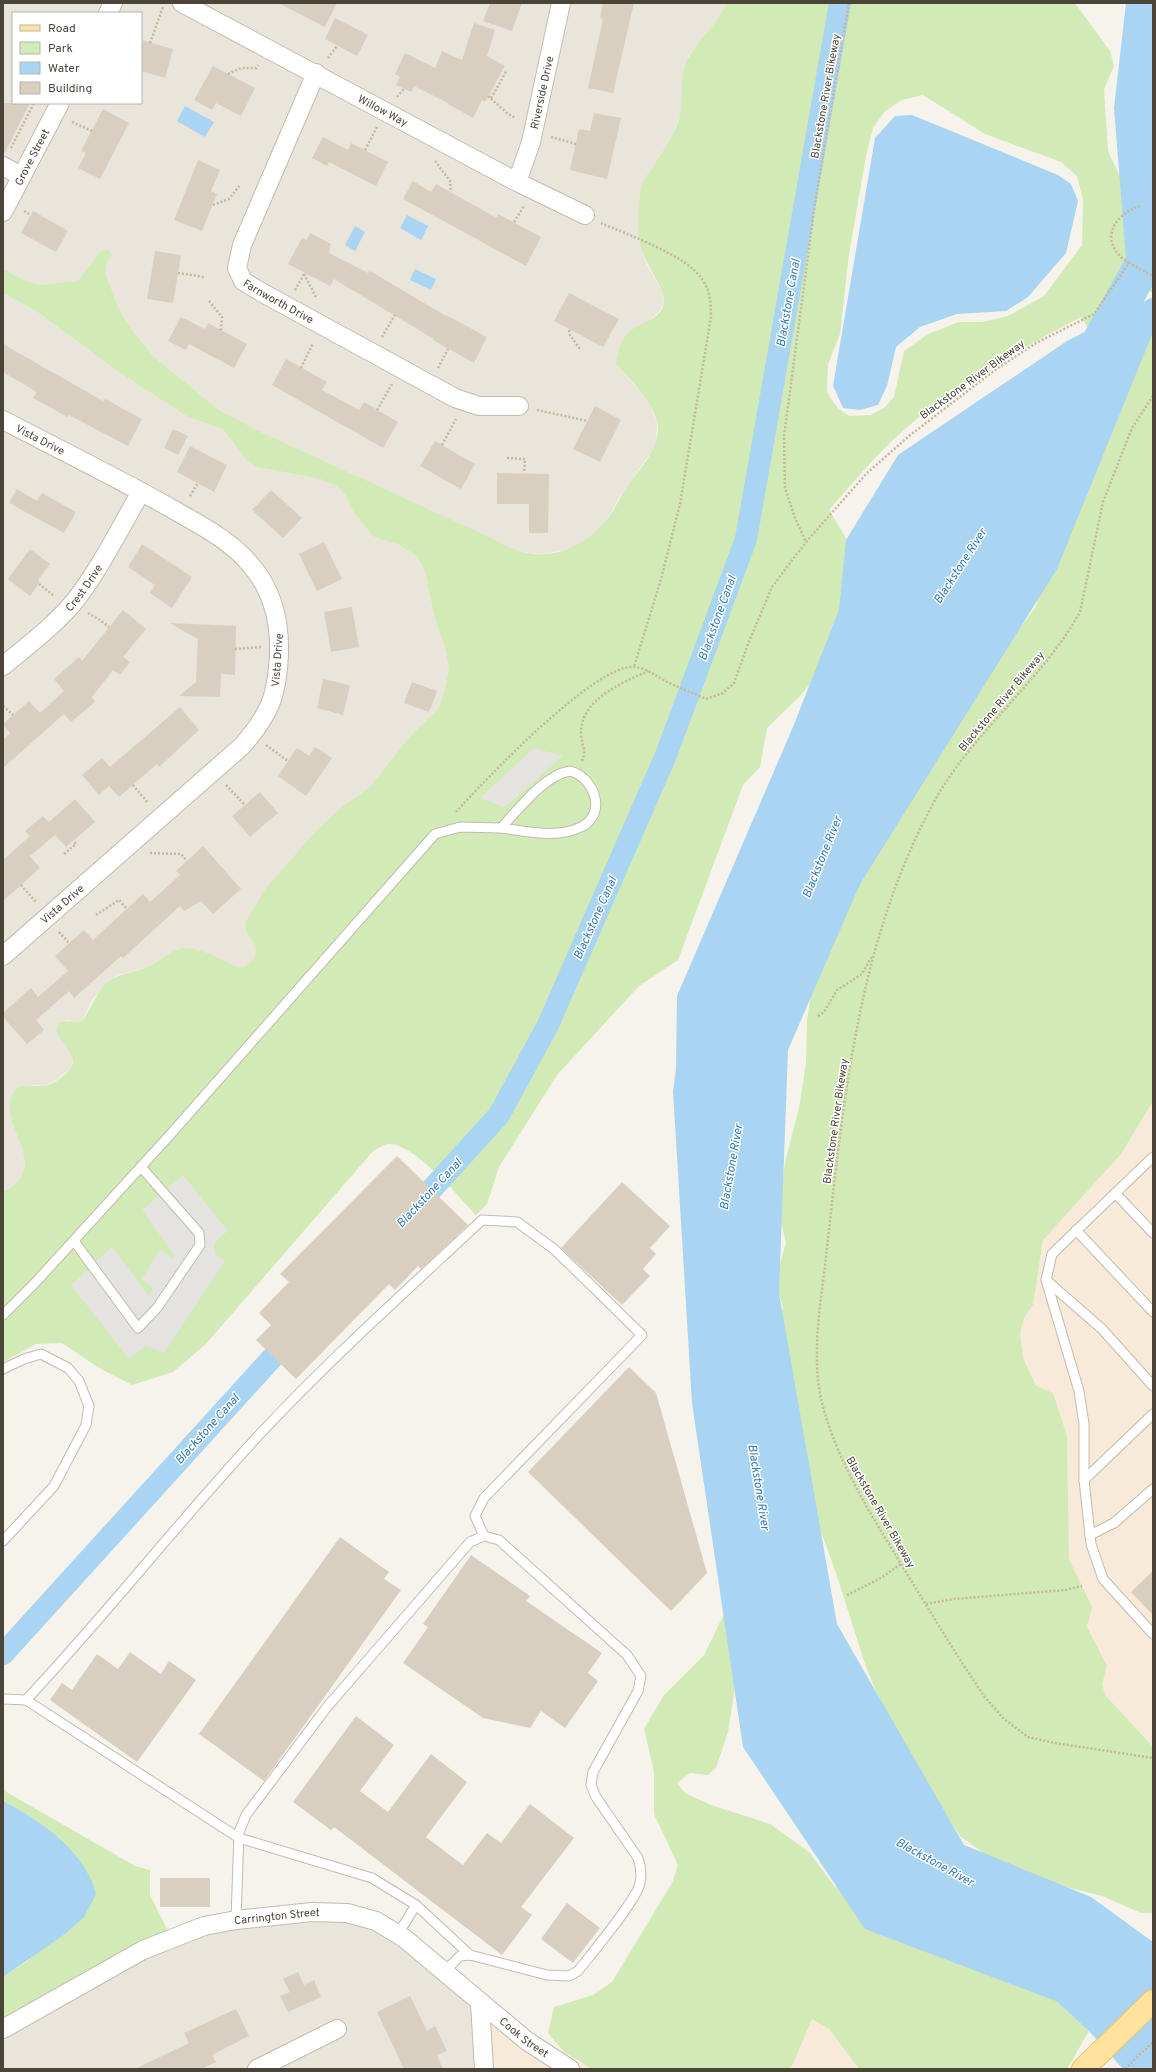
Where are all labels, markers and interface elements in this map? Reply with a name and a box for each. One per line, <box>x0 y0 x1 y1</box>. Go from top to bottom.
legend <box>12 12 142 104</box>
text: Road <box>48 21 76 37</box>
street label: Blackstone River Bikeway <box>808 33 844 160</box>
text: Park <box>48 41 73 57</box>
street label: Riverside Drive <box>528 55 557 131</box>
text: Water <box>48 61 80 77</box>
text: Building <box>48 81 92 97</box>
street label: Willow Way <box>355 92 410 130</box>
street label: Grove Street <box>12 127 53 188</box>
water label: Blackstone Canal <box>773 257 805 348</box>
street label: Farnworth Drive <box>240 277 316 327</box>
street label: Blackstone River Bikeway <box>917 337 1028 423</box>
street label: Vista Drive <box>13 422 67 459</box>
water label: Blackstone River <box>930 525 992 607</box>
street label: Crest Drive <box>63 562 106 615</box>
water label: Blackstone Canal <box>695 573 741 663</box>
street label: Vista Drive <box>269 633 287 687</box>
street label: Blackstone River Bikeway <box>956 649 1048 755</box>
water label: Blackstone River <box>799 813 847 901</box>
water label: Blackstone Canal <box>571 874 622 962</box>
street label: Vista Drive <box>38 882 87 928</box>
street label: Blackstone River Bikeway <box>820 1057 852 1185</box>
water label: Blackstone River <box>717 1122 748 1211</box>
water label: Blackstone Canal <box>394 1155 467 1232</box>
water label: Blackstone Canal <box>172 1391 244 1468</box>
water label: Blackstone River <box>743 1443 773 1533</box>
street label: Blackstone River Bikeway <box>842 1454 918 1571</box>
water label: Blackstone River <box>893 1835 978 1892</box>
street label: Carrington Street <box>233 1906 320 1928</box>
street label: Cook Street <box>496 2015 551 2061</box>

